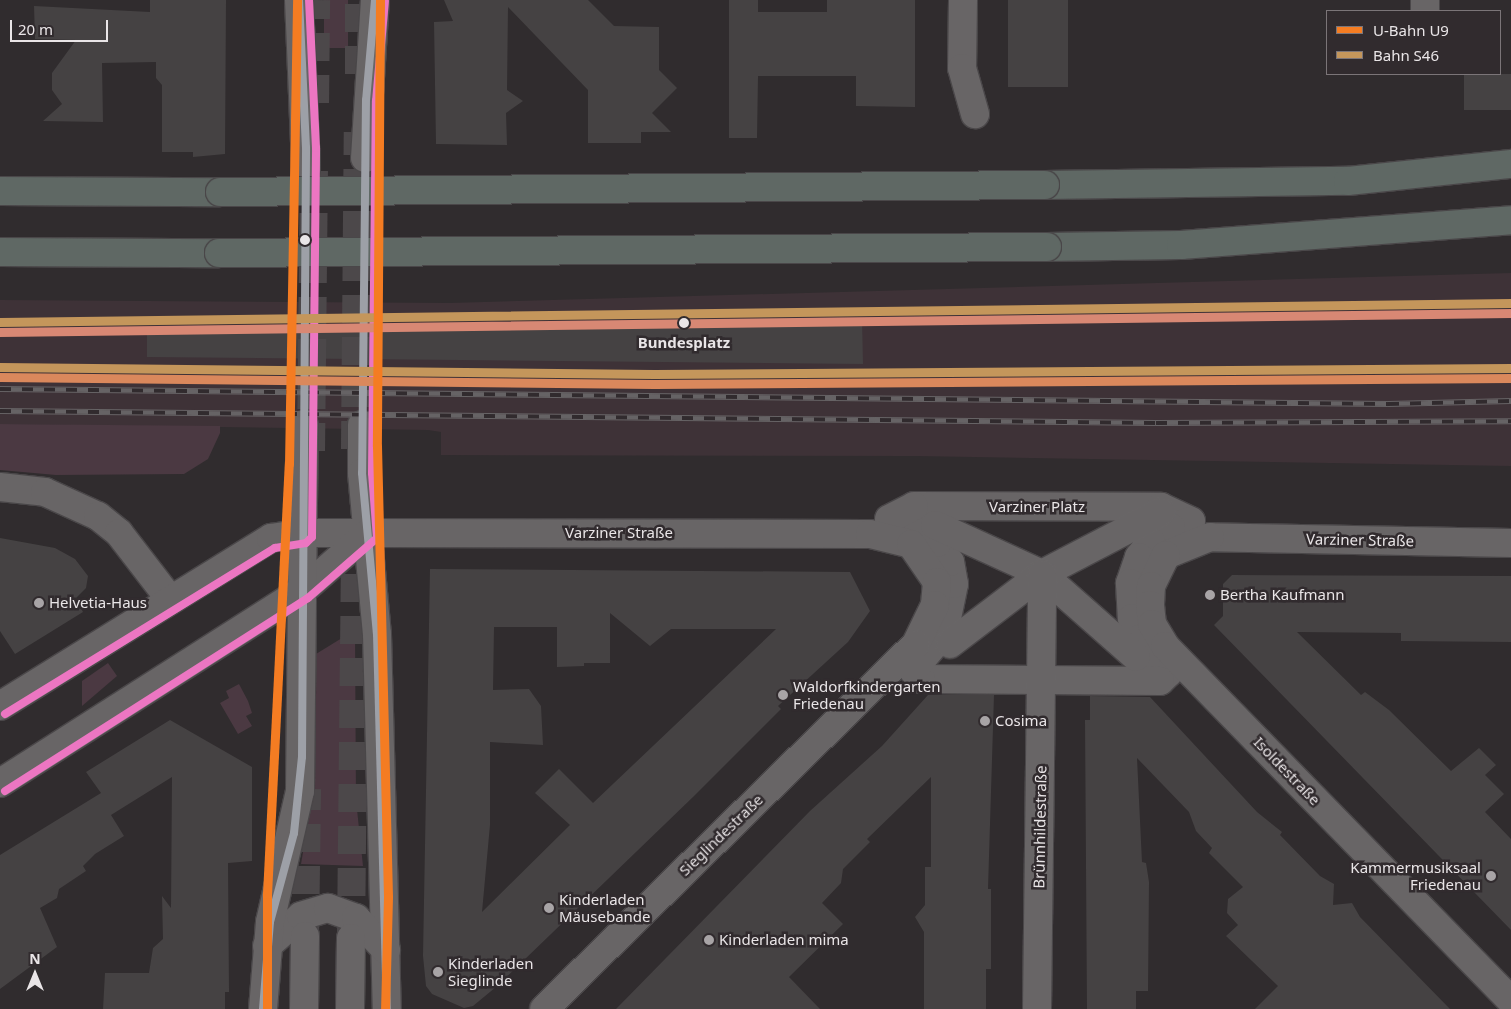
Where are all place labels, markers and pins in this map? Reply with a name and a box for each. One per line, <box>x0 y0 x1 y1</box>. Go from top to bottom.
unlabelled marker <box>300 235 310 245</box>
marker: Bundesplatz <box>675 314 693 332</box>
place label: Bundesplatz <box>638 334 730 352</box>
place label: Bertha Kaufmann <box>1220 586 1345 604</box>
marker: Bertha Kaufmann <box>1204 589 1216 601</box>
place label: Helvetia-Haus <box>49 594 147 612</box>
marker: Helvetia-Haus <box>33 597 45 609</box>
place label: Waldorfkindergarten Friedenau <box>793 677 940 712</box>
marker: Waldorfkindergarten Friedenau <box>777 689 789 701</box>
place label: Cosima <box>995 712 1047 730</box>
marker: Cosima <box>979 715 991 727</box>
place label: Kammermusiksaal Friedenau <box>1350 858 1481 893</box>
marker: Kammermusiksaal Friedenau <box>1485 870 1497 882</box>
place label: Kinderladen Mäusebande <box>559 890 651 925</box>
marker: Kinderladen Mäusebande <box>543 902 555 914</box>
place label: Kinderladen mima <box>719 931 849 949</box>
marker: Kinderladen mima <box>703 934 715 946</box>
place label: Kinderladen Sieglinde <box>448 954 534 989</box>
marker: Kinderladen Sieglinde <box>432 966 444 978</box>

